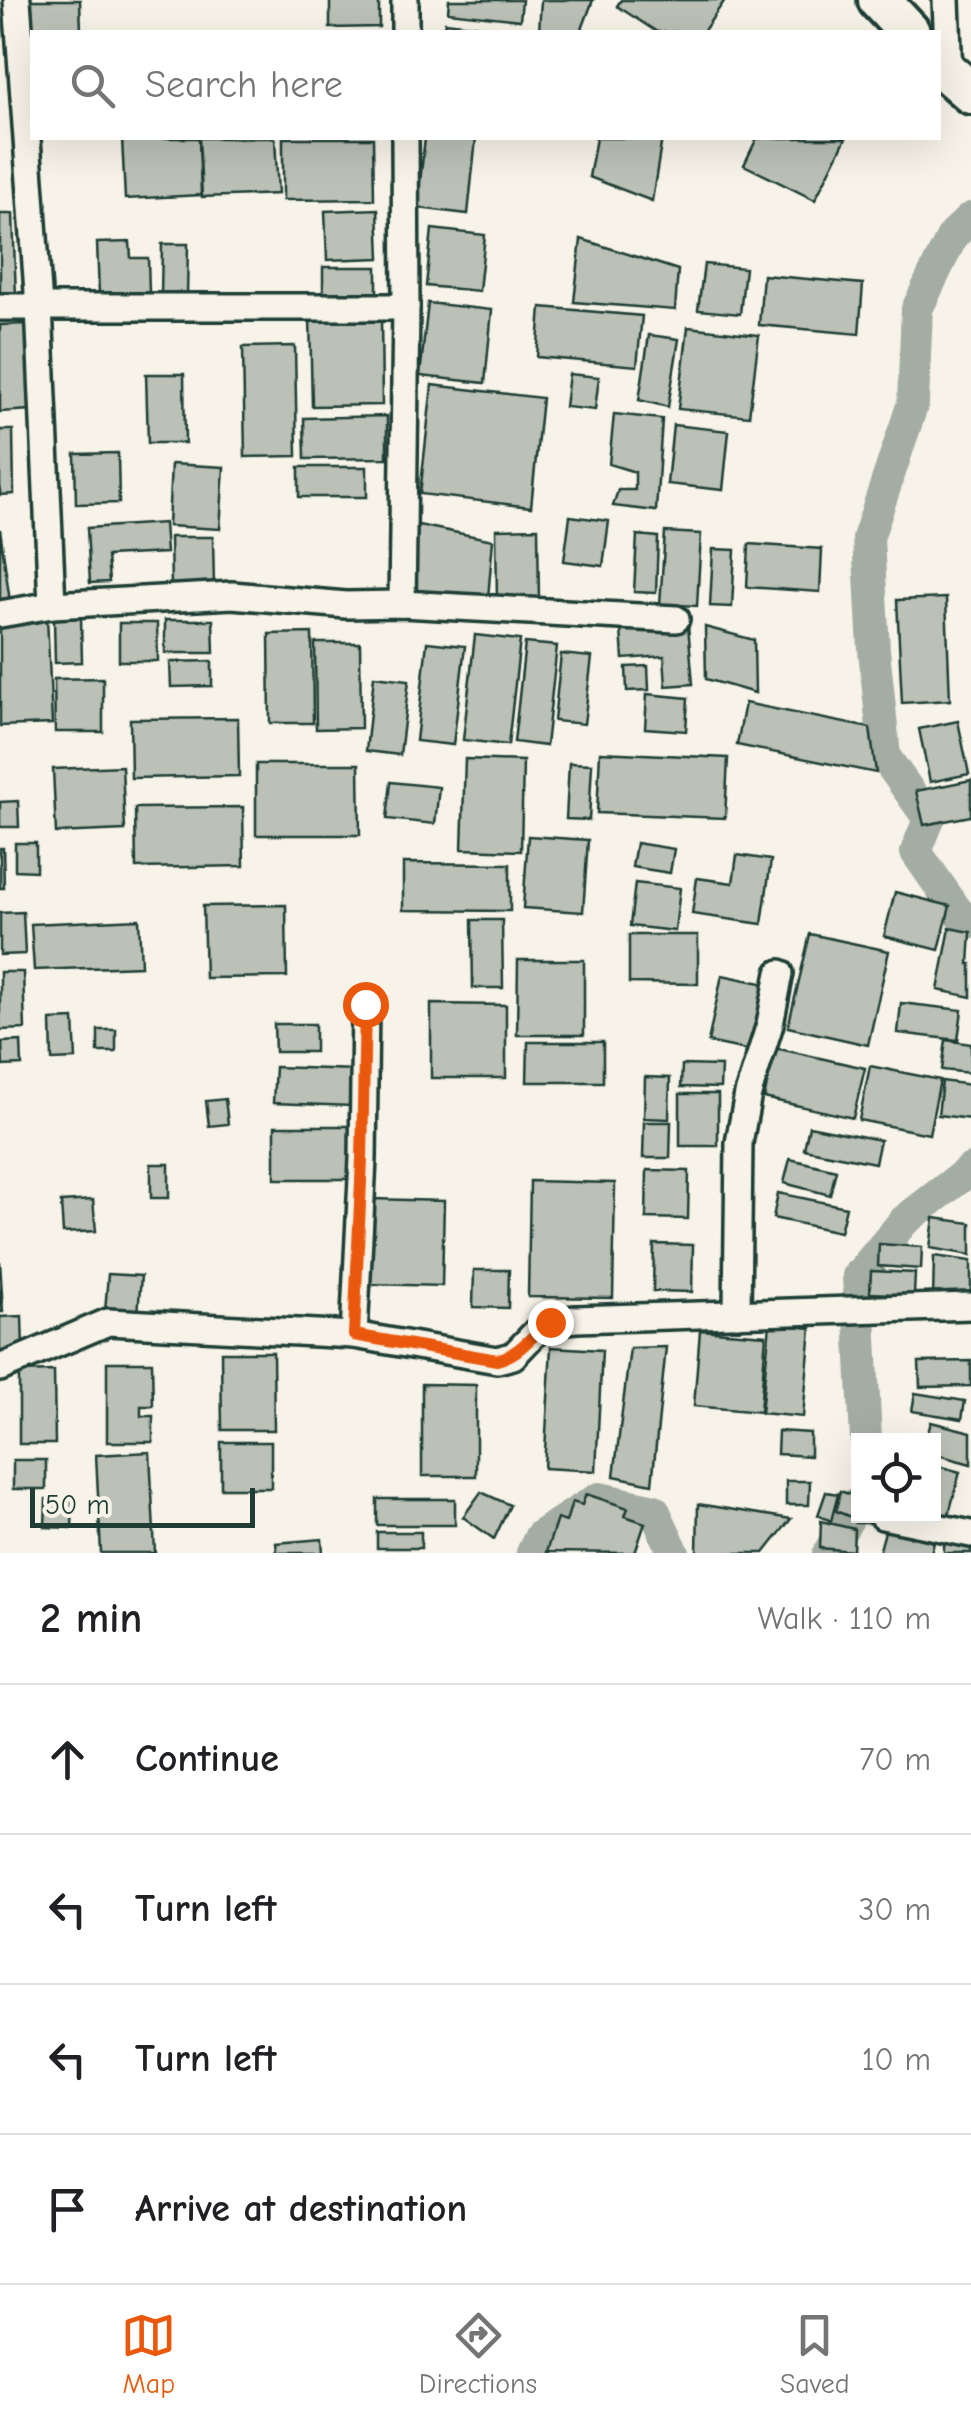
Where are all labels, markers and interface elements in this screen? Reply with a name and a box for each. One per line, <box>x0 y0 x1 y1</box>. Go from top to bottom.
search box <box>30 30 941 140</box>
icon: search <box>65 58 120 113</box>
text: Search here <box>145 63 343 107</box>
route start <box>343 982 389 1028</box>
route end <box>528 1300 574 1346</box>
map controls <box>851 1433 941 1523</box>
button: locate <box>851 1433 941 1523</box>
scale bar <box>30 1483 255 1528</box>
text: 50 m <box>45 1489 110 1521</box>
text: 2 min <box>40 1594 142 1643</box>
text: Walk · 110 m <box>757 1600 931 1637</box>
icon: ahead <box>40 1732 95 1787</box>
text: Continue <box>135 1737 279 1781</box>
text: 70 m <box>859 1741 931 1778</box>
icon: left <box>40 1882 95 1937</box>
text: Turn left <box>135 1887 276 1931</box>
text: 30 m <box>858 1891 931 1928</box>
icon: left <box>40 2032 95 2087</box>
text: Turn left <box>135 2037 276 2081</box>
text: 10 m <box>862 2041 931 2078</box>
icon: arrive <box>40 2182 95 2237</box>
text: Arrive at destination <box>135 2187 467 2231</box>
tab: Map <box>121 2308 176 2400</box>
tab: Directions <box>419 2308 537 2400</box>
tab: Saved <box>780 2308 850 2400</box>

